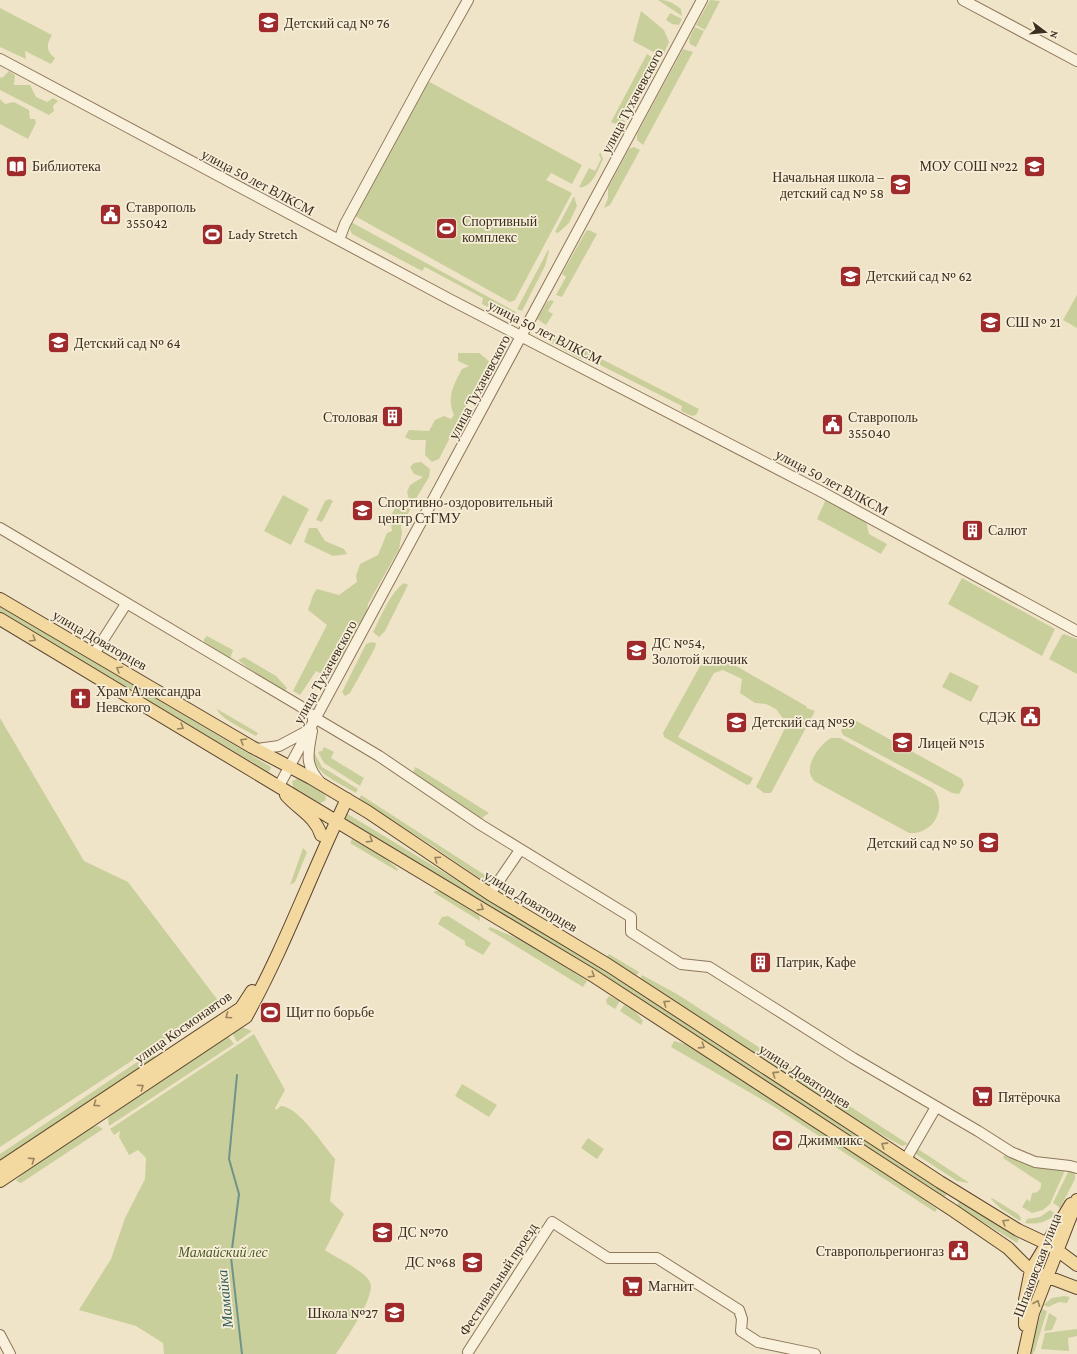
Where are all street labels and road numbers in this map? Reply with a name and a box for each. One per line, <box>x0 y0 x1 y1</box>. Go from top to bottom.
street label: улица Тухачевского <box>598 46 666 156</box>
street label: улица 50 лет ВЛКСМ <box>199 146 318 219</box>
street label: улица 50 лет ВЛКСМ <box>486 296 605 368</box>
street label: улица Тухачевского <box>445 332 513 442</box>
street label: улица 50 лет ВЛКСМ <box>773 446 892 519</box>
street label: улица Доваторцев <box>50 607 150 674</box>
street label: улица Тухачевского <box>290 617 360 727</box>
street label: улица Доваторцев <box>481 867 581 935</box>
street label: улица Космонавтов <box>131 987 235 1066</box>
street label: улица Доваторцев <box>756 1040 854 1112</box>
street label: Шпаковская улица <box>1010 1210 1064 1319</box>
street label: Фестивальный проезд <box>456 1220 540 1338</box>

